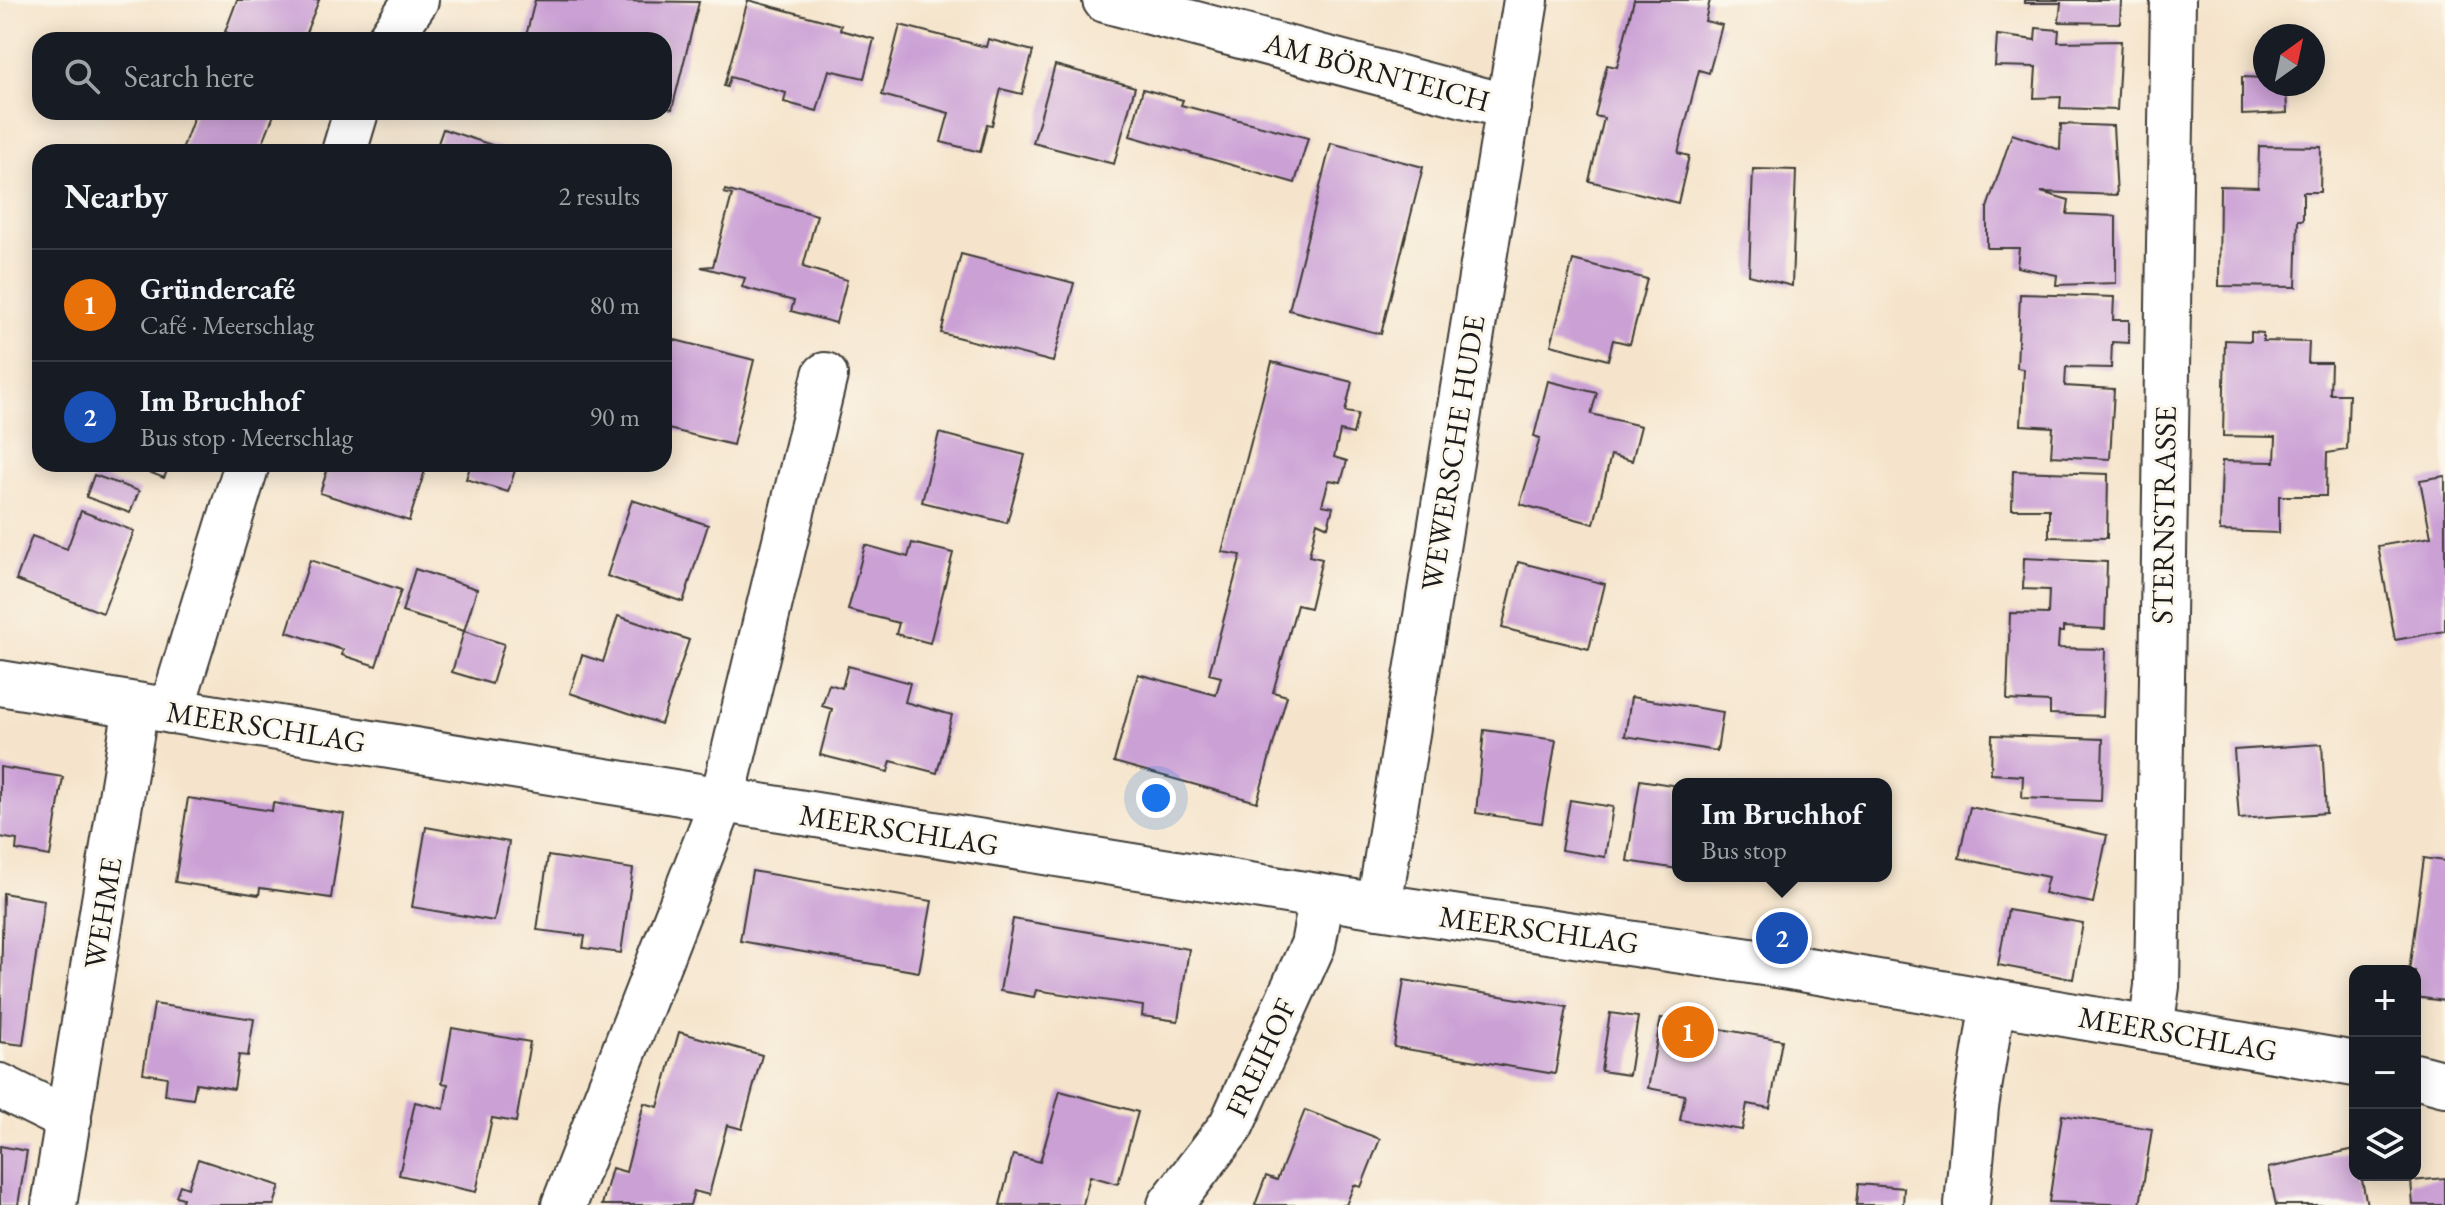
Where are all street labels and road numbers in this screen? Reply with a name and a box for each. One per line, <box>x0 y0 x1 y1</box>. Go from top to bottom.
street label: AM BÖRNTEICH <box>1259 22 1494 120</box>
street label: WEWERSCHE HUDE <box>1411 312 1494 594</box>
street label: STERNSTRASSE <box>2142 405 2185 624</box>
street label: MEERSCHLAG <box>164 692 368 761</box>
street label: MEERSCHLAG <box>797 795 1001 864</box>
street label: WEHME <box>74 854 131 972</box>
street label: MEERSCHLAG <box>1437 896 1641 963</box>
street label: FREIHOF <box>1216 992 1305 1123</box>
street label: MEERSCHLAG <box>2076 997 2280 1070</box>

